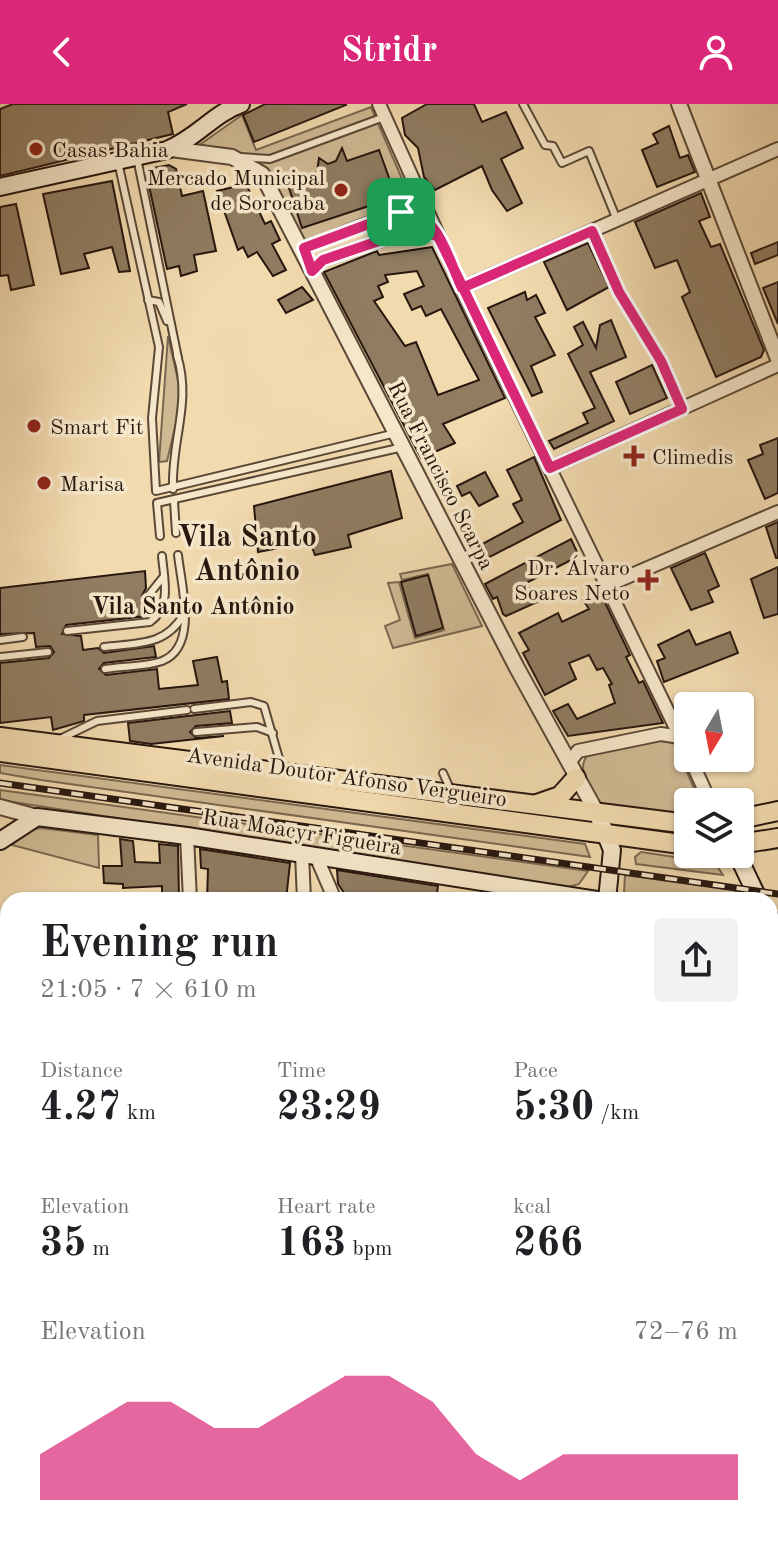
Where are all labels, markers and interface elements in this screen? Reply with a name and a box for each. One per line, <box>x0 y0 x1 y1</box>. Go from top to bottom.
icon: back <box>40 30 84 74</box>
icon: person <box>694 30 738 74</box>
text: Stridr <box>341 34 437 70</box>
marker: Casas Bahia <box>27 140 45 158</box>
place label: Casas Bahia <box>52 140 169 162</box>
place label: Mercado Municipal de Sorocaba <box>147 168 325 215</box>
pin <box>367 178 435 246</box>
marker: Mercado Municipal de Sorocaba <box>332 181 350 199</box>
icon: arrive <box>379 190 423 234</box>
street label: Rua Francisco Scarpa <box>383 378 497 574</box>
marker: Smart Fit <box>25 417 43 435</box>
place label: Smart Fit <box>50 417 143 439</box>
marker: Climedis <box>623 445 645 467</box>
place label: Climedis <box>652 447 733 469</box>
marker: Marisa <box>35 474 53 492</box>
place label: Marisa <box>60 474 125 496</box>
district label: Vila Santo Antônio <box>177 523 317 587</box>
place label: Dr. Álvaro Soares Neto <box>514 555 630 605</box>
marker: Dr. Álvaro Soares Neto <box>637 569 659 591</box>
district label: Vila Santo Antônio <box>91 596 295 620</box>
north arrow <box>674 692 754 772</box>
map controls <box>674 692 754 868</box>
street label: Avenida Doutor Afonso Vergueiro <box>185 745 508 811</box>
button: layers <box>674 788 754 868</box>
street label: Rua Moacyr Figueira <box>200 806 403 860</box>
button: share <box>654 918 738 1002</box>
text: Evening run <box>40 922 278 966</box>
text: 21:05 · 7 × 610 m <box>40 977 257 1003</box>
text: Distance <box>40 1060 123 1082</box>
text: Time <box>277 1060 326 1082</box>
text: Pace <box>513 1060 558 1082</box>
text: 4.27 <box>40 1089 121 1129</box>
text: 23:29 <box>277 1089 381 1129</box>
text: 5:30 <box>513 1089 594 1129</box>
text: km <box>121 1102 156 1124</box>
text: /km <box>594 1102 639 1124</box>
text: Elevation <box>40 1196 130 1218</box>
text: Heart rate <box>277 1196 376 1218</box>
text: kcal <box>513 1196 551 1218</box>
text: 35 <box>40 1225 86 1265</box>
text: 163 <box>277 1225 346 1265</box>
text: 266 <box>513 1225 583 1265</box>
text: m <box>86 1238 110 1260</box>
text: bpm <box>346 1238 393 1260</box>
text: Elevation <box>40 1319 146 1345</box>
text: 72–76 m <box>634 1319 738 1345</box>

